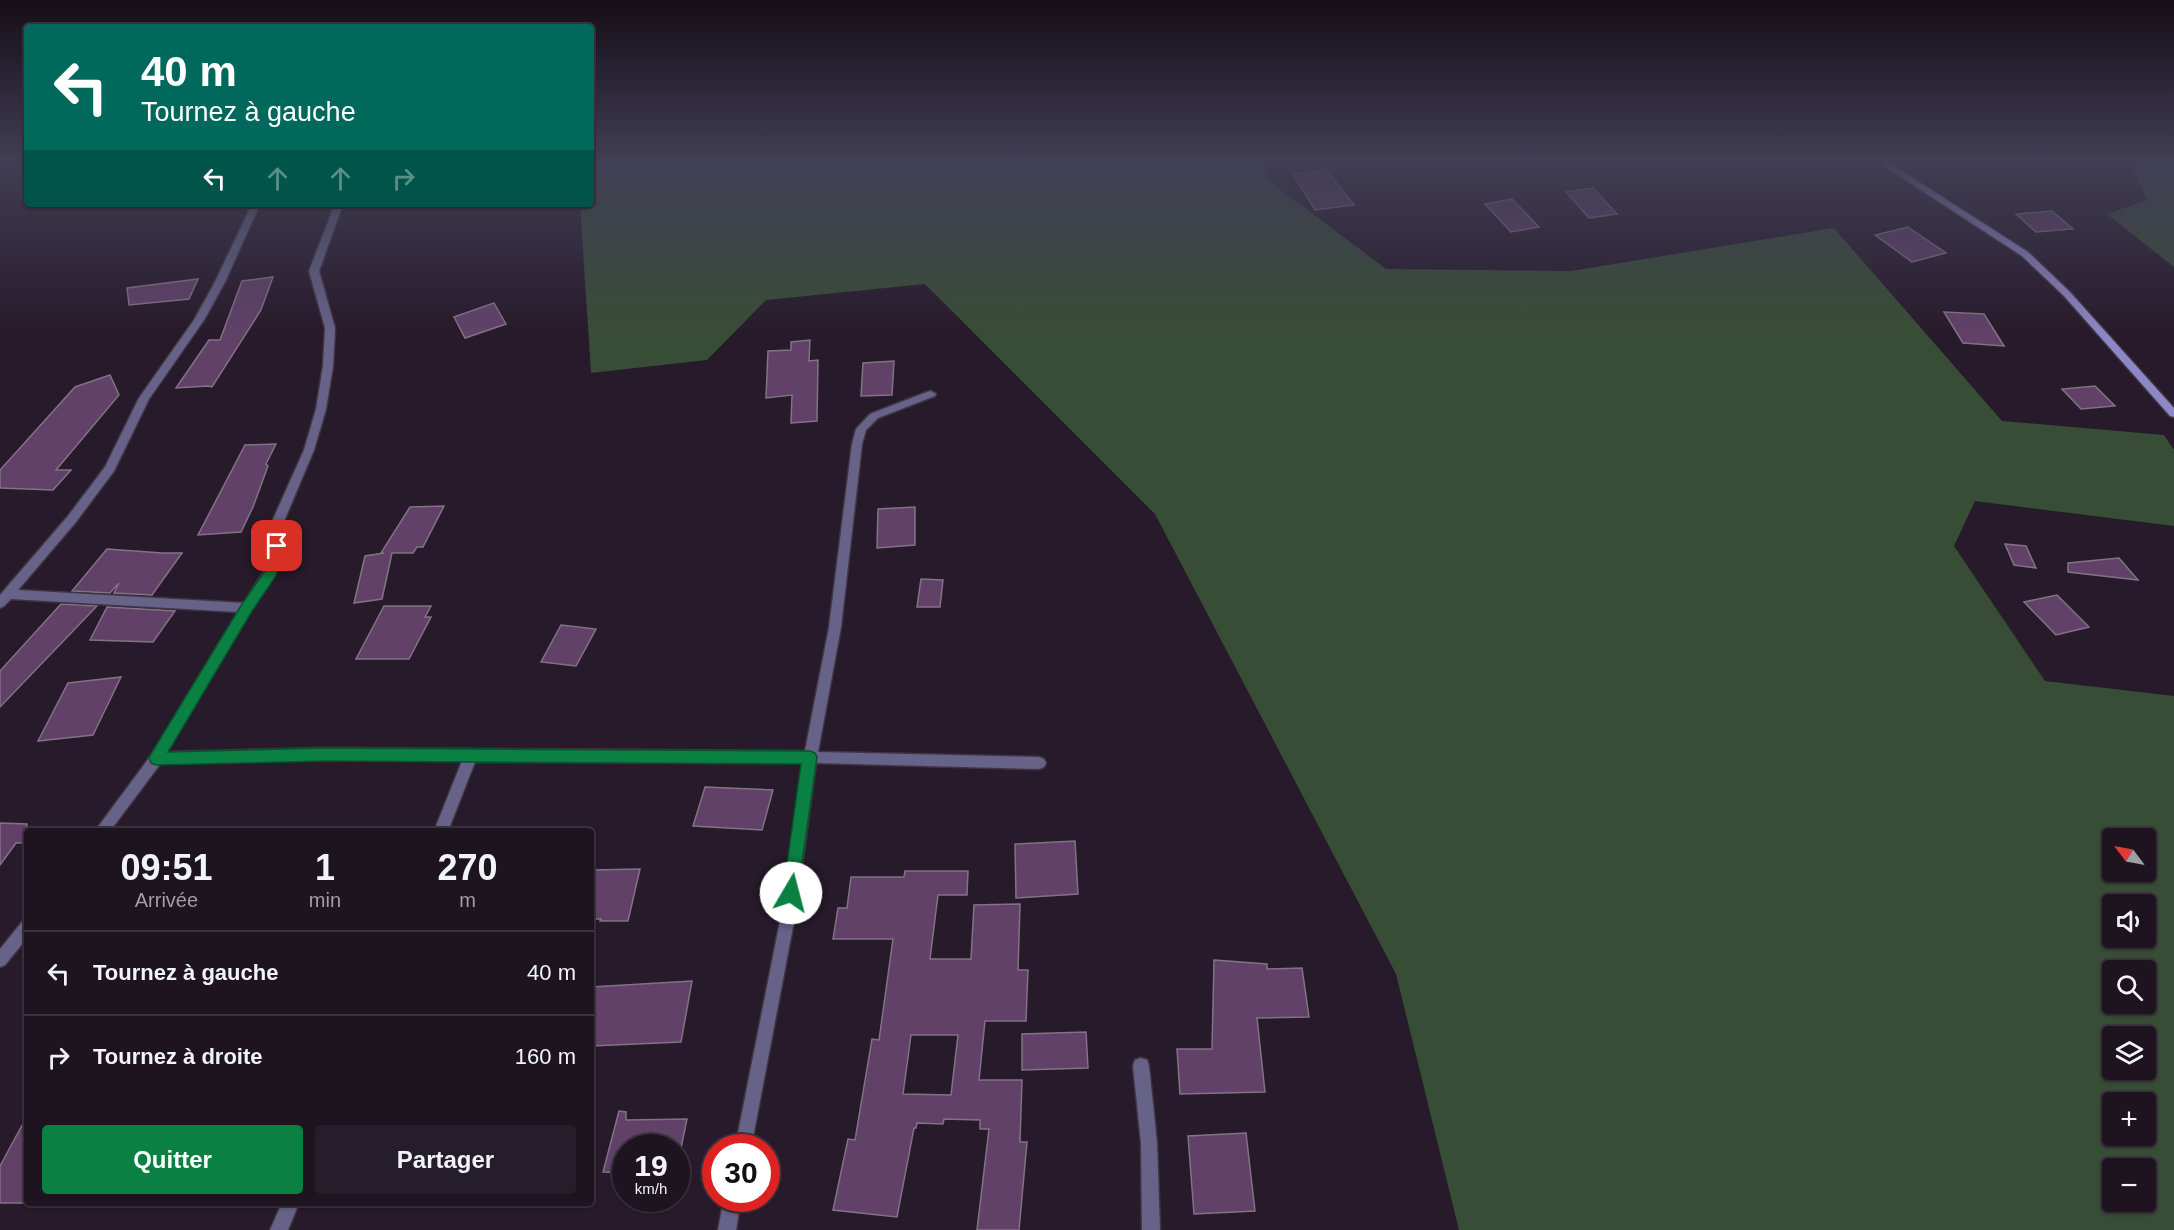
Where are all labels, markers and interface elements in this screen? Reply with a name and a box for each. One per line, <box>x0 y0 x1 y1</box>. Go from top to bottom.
icon: left <box>42 48 120 126</box>
text: 40 m <box>141 48 237 95</box>
text: Tournez à gauche <box>141 97 356 127</box>
icon: left <box>198 162 231 195</box>
icon: ahead <box>261 162 294 195</box>
icon: ahead <box>324 162 357 195</box>
icon: right <box>387 162 420 195</box>
pin <box>251 520 302 571</box>
icon: arrive <box>260 529 293 562</box>
north arrow <box>2102 828 2156 882</box>
map controls <box>2102 828 2156 1212</box>
text: 09:51 <box>120 847 212 888</box>
text: 1 <box>315 847 335 888</box>
text: 270 <box>437 847 498 888</box>
position arrow <box>759 861 823 925</box>
text: Arrivée <box>135 889 198 911</box>
text: min <box>309 889 341 911</box>
text: m <box>459 889 476 911</box>
button: sound <box>2102 894 2156 948</box>
icon: left <box>42 957 75 990</box>
text: Tournez à gauche <box>93 960 278 985</box>
text: 40 m <box>527 960 576 985</box>
button: search <box>2102 960 2156 1014</box>
button: layers <box>2102 1026 2156 1080</box>
icon: right <box>42 1041 75 1074</box>
text: Tournez à droite <box>93 1044 263 1069</box>
text: 160 m <box>515 1044 576 1069</box>
button: + <box>2102 1092 2156 1146</box>
button: Quitter <box>42 1125 303 1194</box>
button: Partager <box>315 1125 576 1194</box>
speed limit sign: 30 <box>702 1134 780 1212</box>
text: 19 <box>634 1149 668 1182</box>
button: − <box>2102 1158 2156 1212</box>
text: km/h <box>635 1180 667 1197</box>

